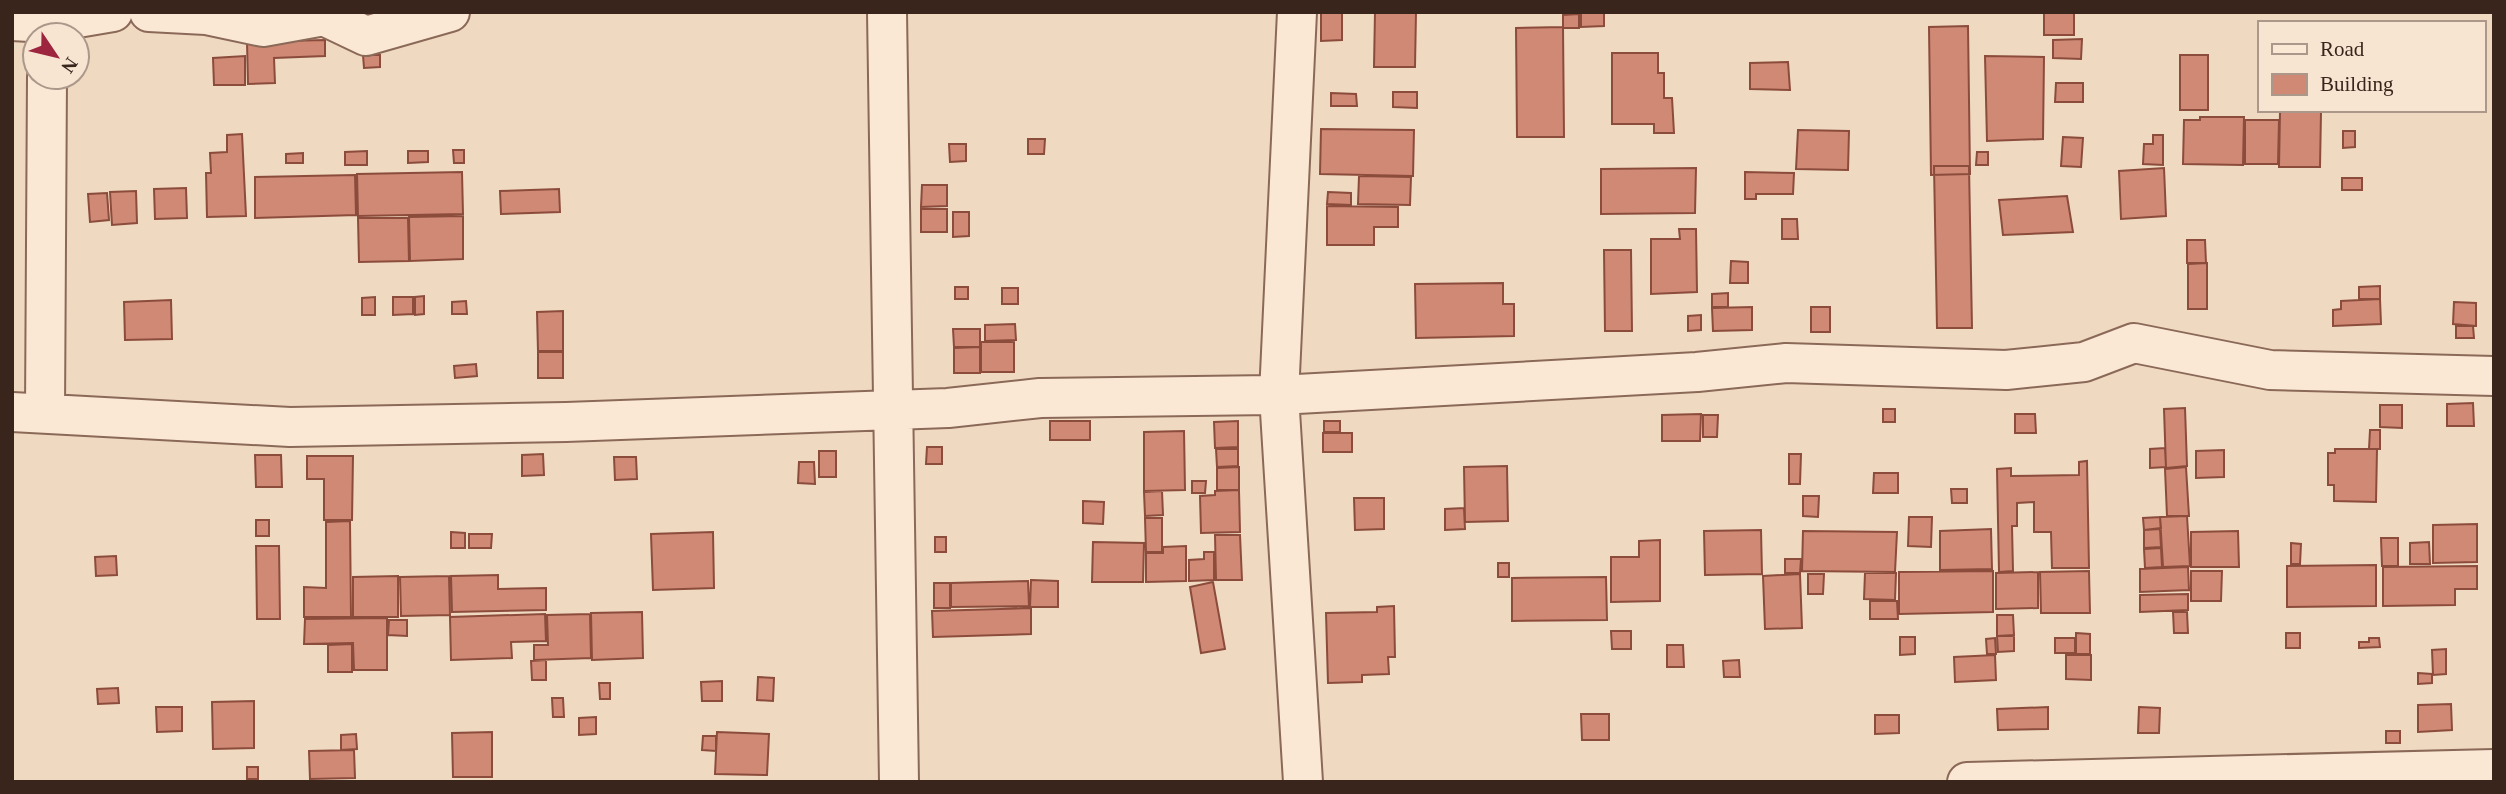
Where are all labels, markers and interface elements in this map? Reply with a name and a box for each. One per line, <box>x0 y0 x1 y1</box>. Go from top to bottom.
north arrow <box>21 21 91 91</box>
legend <box>2258 21 2485 112</box>
text: Road <box>2320 37 2365 61</box>
text: N <box>57 54 82 77</box>
text: Building <box>2320 72 2394 96</box>

